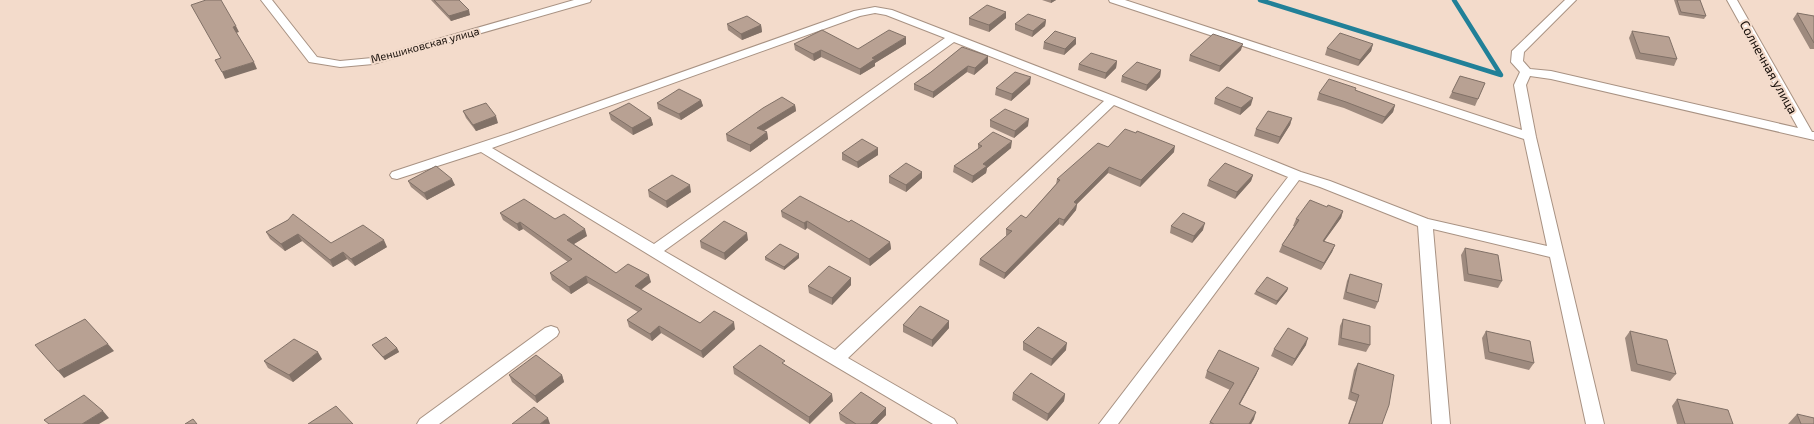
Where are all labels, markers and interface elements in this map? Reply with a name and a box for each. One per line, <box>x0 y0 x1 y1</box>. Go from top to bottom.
street label: Солнечная улица <box>1737 17 1801 117</box>
street label: Меншиковская улица <box>369 24 481 66</box>

